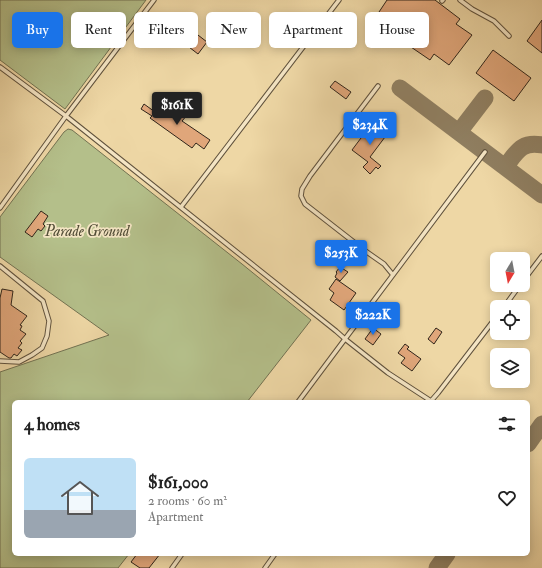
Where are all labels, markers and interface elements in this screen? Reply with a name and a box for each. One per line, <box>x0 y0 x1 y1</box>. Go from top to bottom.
chip: Buy <box>12 12 63 48</box>
chip: Rent <box>71 12 126 48</box>
chip: Filters <box>134 12 198 48</box>
chip: New <box>206 12 261 48</box>
chip: Apartment <box>269 12 357 48</box>
chip: House <box>365 12 429 48</box>
pin: $161K <box>149 92 205 126</box>
text: $161K <box>161 97 193 113</box>
pin: $234K <box>342 112 398 146</box>
text: $234K <box>353 117 388 133</box>
park label: Parade Ground <box>44 222 131 241</box>
pin: $253K <box>313 240 369 274</box>
text: $253K <box>324 245 358 261</box>
north arrow <box>490 252 530 292</box>
map controls <box>490 252 530 388</box>
button: locate <box>490 300 530 340</box>
pin: $222K <box>345 302 401 336</box>
text: $222K <box>355 307 391 323</box>
button: layers <box>490 348 530 388</box>
icon: filters <box>496 413 518 435</box>
text: 4 homes <box>24 414 80 435</box>
text: $161,000 <box>148 472 208 493</box>
icon: home <box>56 474 104 522</box>
icon: heart <box>496 487 518 509</box>
text: 2 rooms · 60 m² <box>148 493 227 509</box>
text: Apartment <box>148 509 204 525</box>

